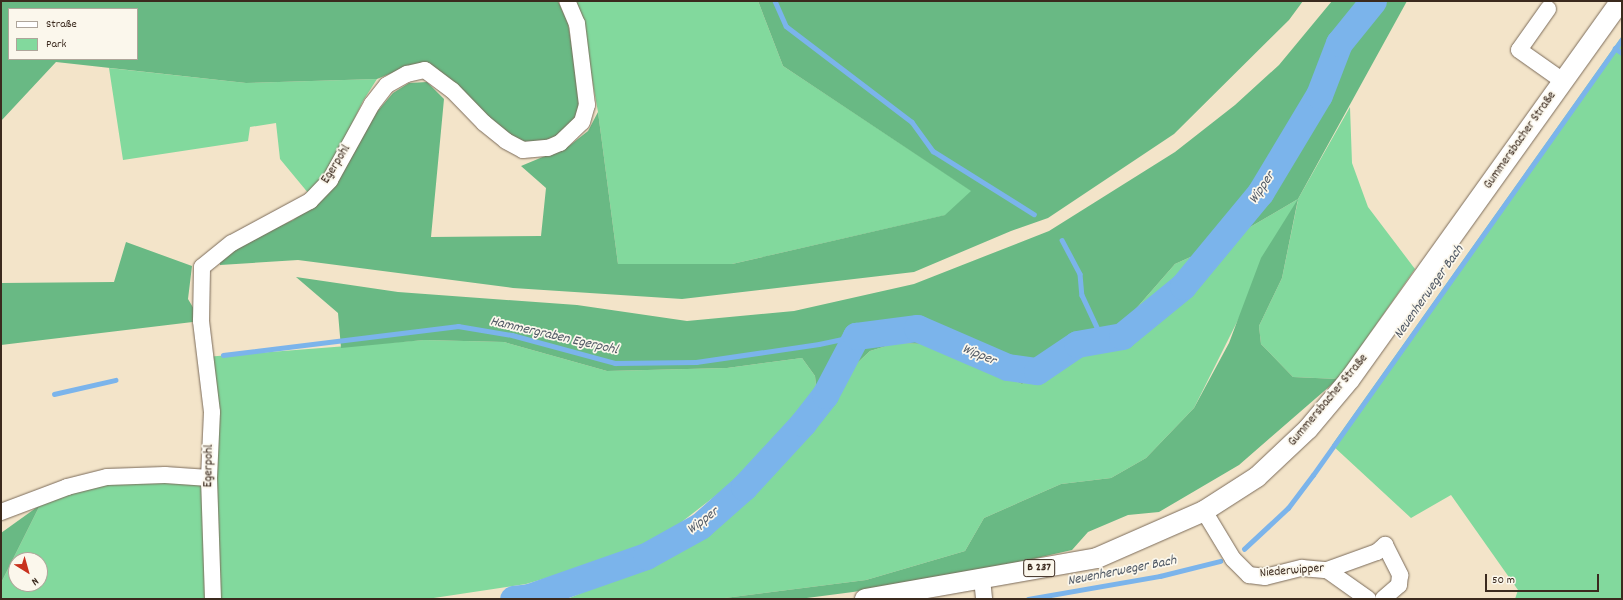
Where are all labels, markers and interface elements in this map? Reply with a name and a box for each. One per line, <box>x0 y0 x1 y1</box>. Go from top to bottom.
legend <box>8 8 138 60</box>
text: Straße <box>46 16 77 33</box>
text: Park <box>46 36 66 53</box>
street label: Gummersbacher Straße <box>1481 89 1561 193</box>
street label: Egerpohl <box>319 143 355 187</box>
water label: Wipper <box>1245 169 1279 207</box>
water label: Neuenherweger Bach <box>1390 242 1468 342</box>
water label: Hammergraben Egerpohl <box>489 313 619 359</box>
water label: Wipper <box>960 340 998 370</box>
street label: Gummersbacher Straße <box>1286 352 1372 450</box>
street label: Egerpohl <box>202 444 218 488</box>
water label: Wipper <box>684 504 722 538</box>
north arrow <box>8 552 48 592</box>
water label: Neuenherweger Bach <box>1066 552 1178 590</box>
road number: B 237 <box>1023 558 1055 578</box>
street label: Niederwipper <box>1259 561 1325 583</box>
scale bar <box>1487 566 1601 592</box>
text: 50 m <box>1492 572 1515 589</box>
text: N <box>28 573 42 589</box>

